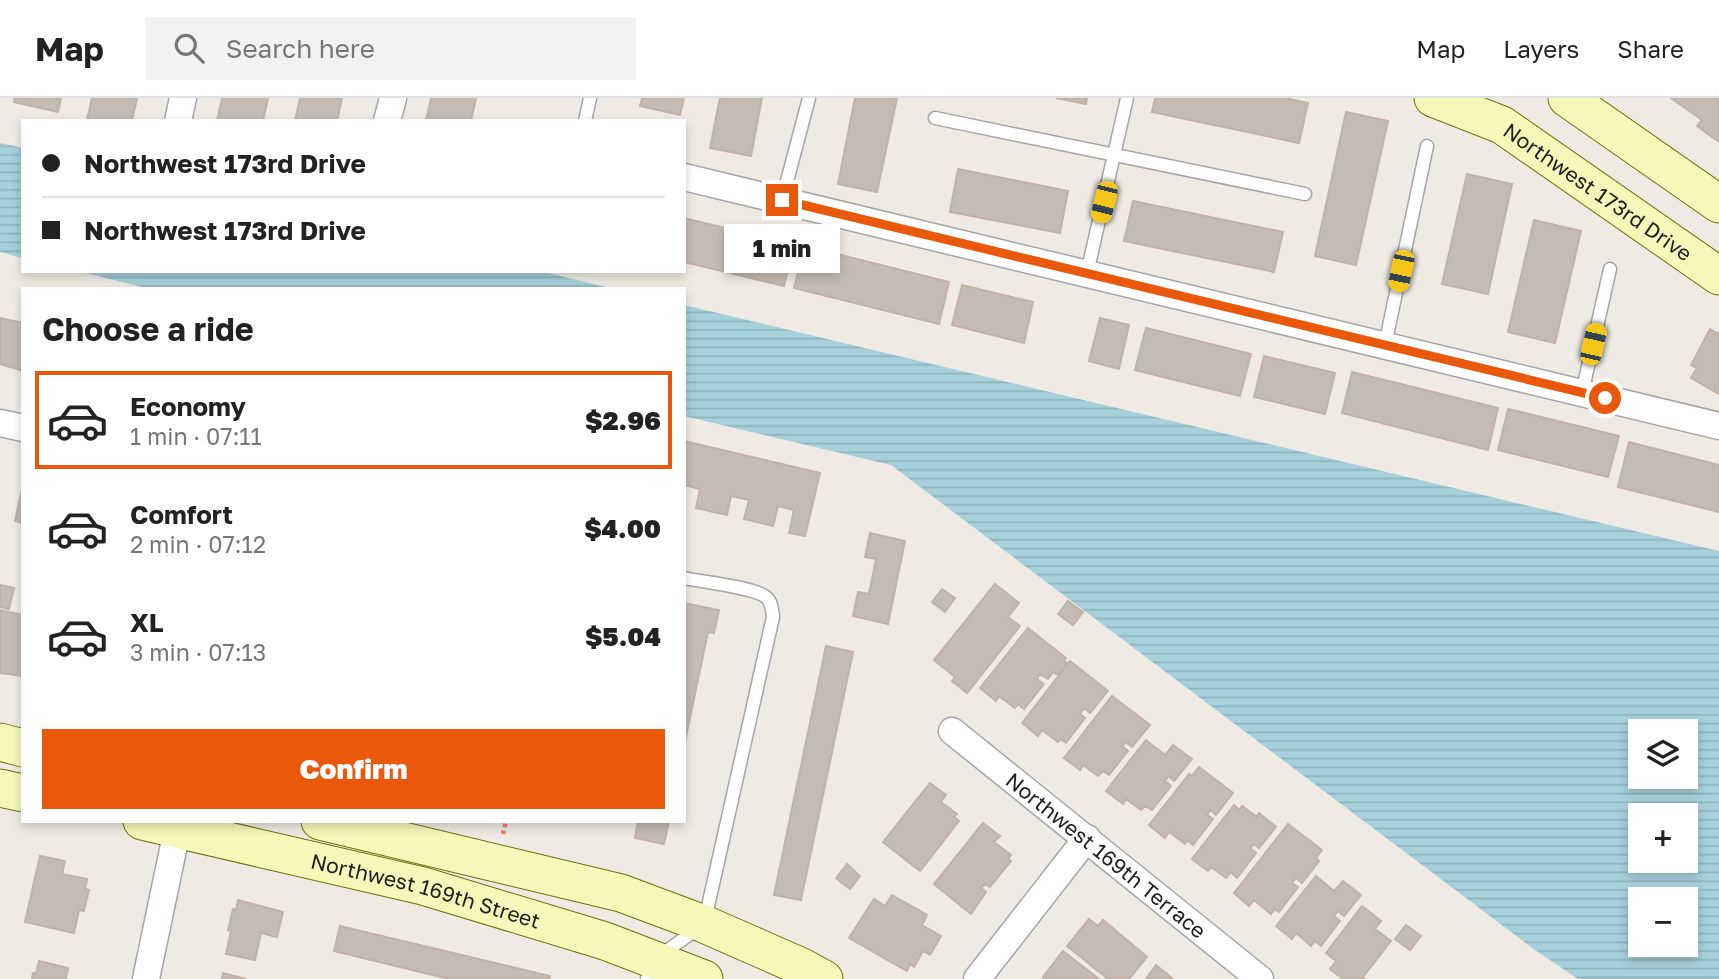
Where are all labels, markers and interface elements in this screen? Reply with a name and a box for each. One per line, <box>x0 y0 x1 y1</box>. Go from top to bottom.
search box <box>146 17 636 80</box>
text: Map <box>35 29 104 68</box>
icon: search <box>170 29 208 67</box>
text: Search here <box>226 33 375 64</box>
text: Map <box>1416 34 1465 63</box>
text: Layers <box>1503 34 1579 63</box>
text: Share <box>1617 34 1684 63</box>
street label: Northwest 173rd Drive <box>1499 117 1697 266</box>
text: Northwest 173rd Drive <box>84 148 366 179</box>
car <box>1089 179 1120 225</box>
route end <box>766 184 798 216</box>
text: Northwest 173rd Drive <box>84 215 366 246</box>
callout: 1 min <box>724 224 840 274</box>
text: 1 min <box>753 234 811 262</box>
car <box>1387 248 1416 294</box>
text: Choose a ride <box>42 310 254 348</box>
car <box>1579 321 1608 367</box>
route start <box>1589 382 1621 414</box>
icon: car <box>46 389 109 452</box>
text: Economy <box>130 391 246 422</box>
text: $2.96 <box>585 405 661 436</box>
text: 1 min · 07:11 <box>130 422 262 450</box>
icon: car <box>46 497 109 560</box>
text: Comfort <box>130 499 233 530</box>
text: $4.00 <box>584 513 661 544</box>
text: 2 min · 07:12 <box>130 530 266 558</box>
icon: car <box>46 605 109 668</box>
text: XL <box>130 607 164 638</box>
text: $5.04 <box>585 621 661 652</box>
text: 3 min · 07:13 <box>130 638 266 666</box>
map controls <box>1628 719 1698 957</box>
button: layers <box>1628 719 1698 789</box>
button: Confirm <box>42 729 665 809</box>
street label: Northwest 169th Terrace <box>1001 767 1211 943</box>
button: + <box>1628 803 1698 873</box>
street label: Northwest 169th Street <box>308 847 543 934</box>
button: − <box>1628 887 1698 957</box>

